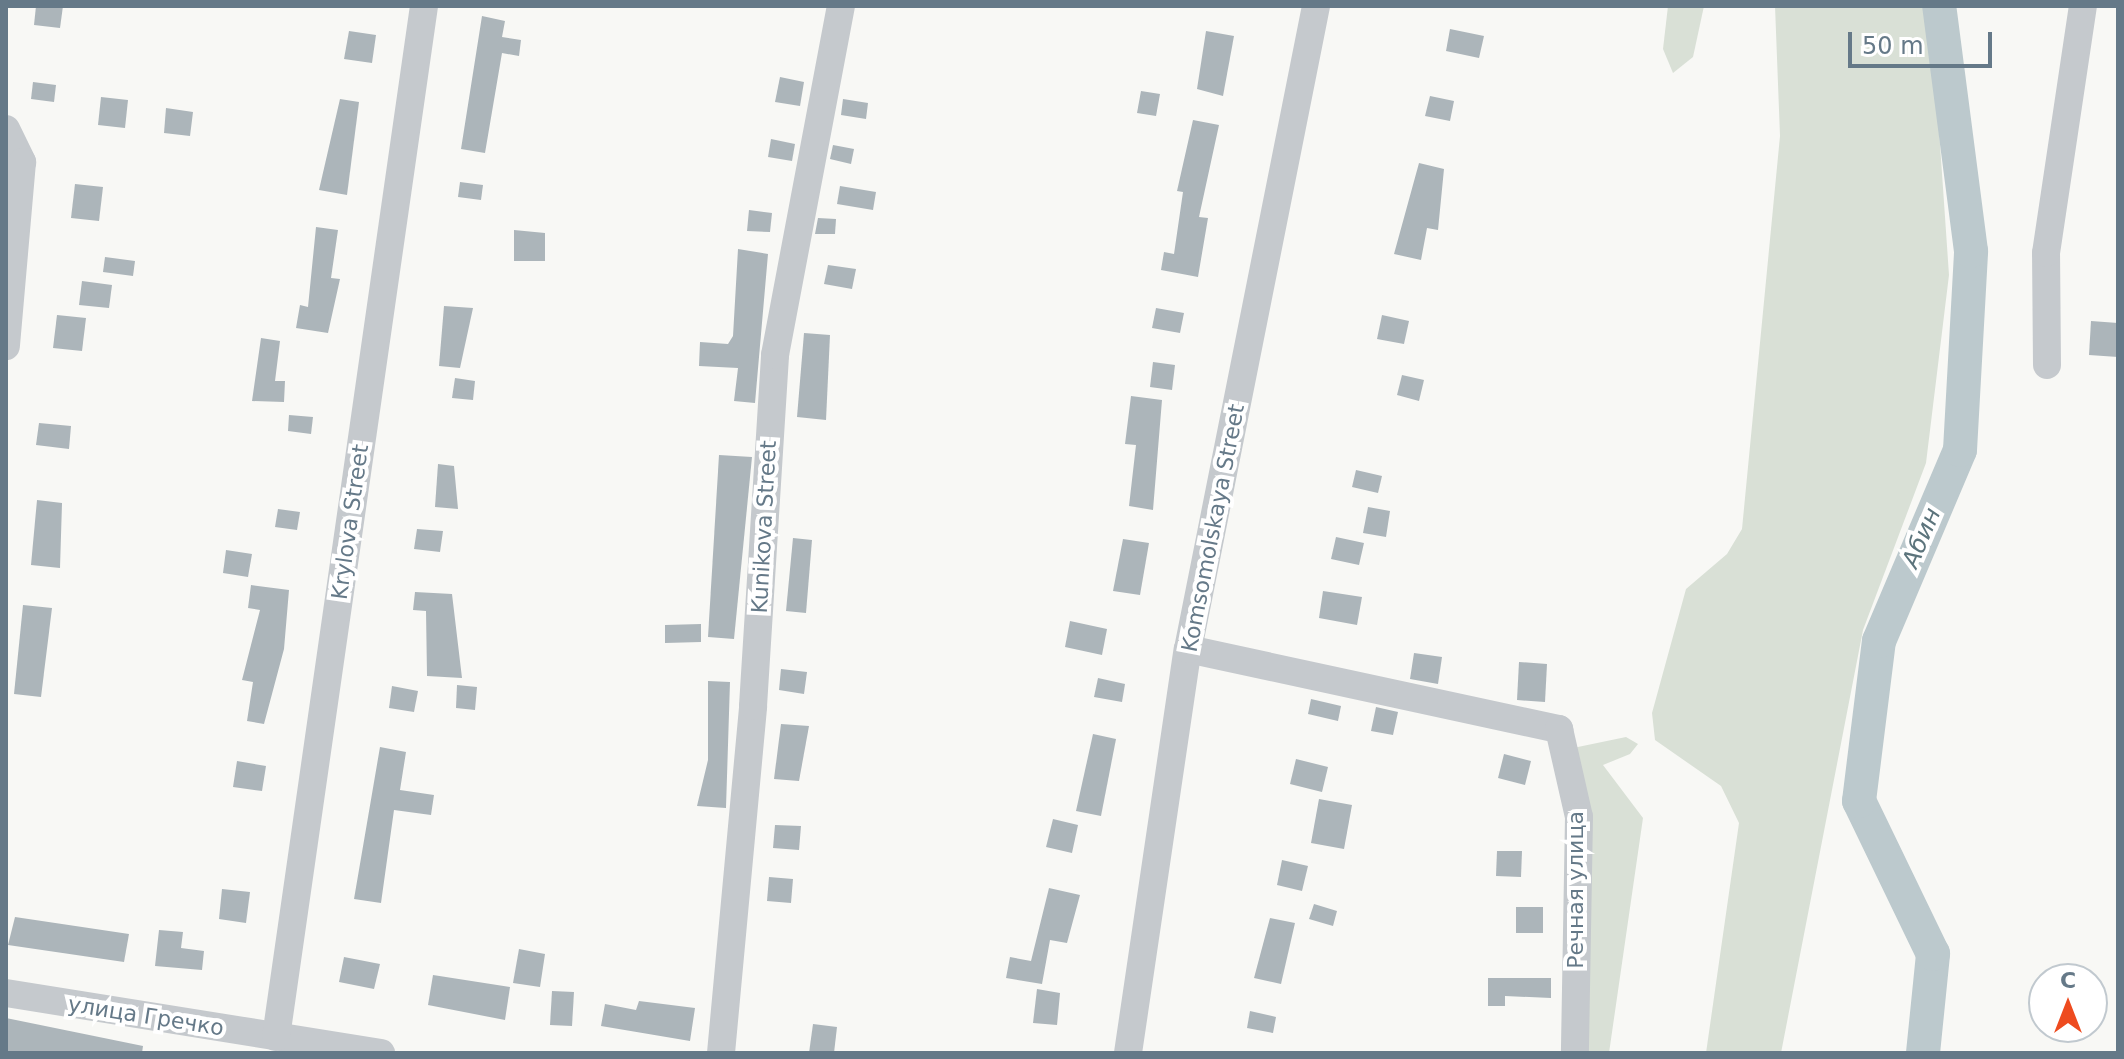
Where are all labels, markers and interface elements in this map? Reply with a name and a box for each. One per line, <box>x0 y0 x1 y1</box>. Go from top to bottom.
scale bar <box>1852 16 1996 66</box>
text: 50 m <box>1862 32 1924 60</box>
street label: Komsomolskaya Street <box>1176 402 1250 654</box>
street label: Kunikova Street <box>746 440 782 614</box>
street label: Krylova Street <box>326 443 374 601</box>
water label: Абин <box>1897 504 1947 572</box>
street label: Речная улица <box>1563 811 1589 969</box>
north arrow <box>2028 963 2108 1043</box>
text: С <box>2060 968 2076 993</box>
street label: улица Гречко <box>66 991 226 1041</box>

